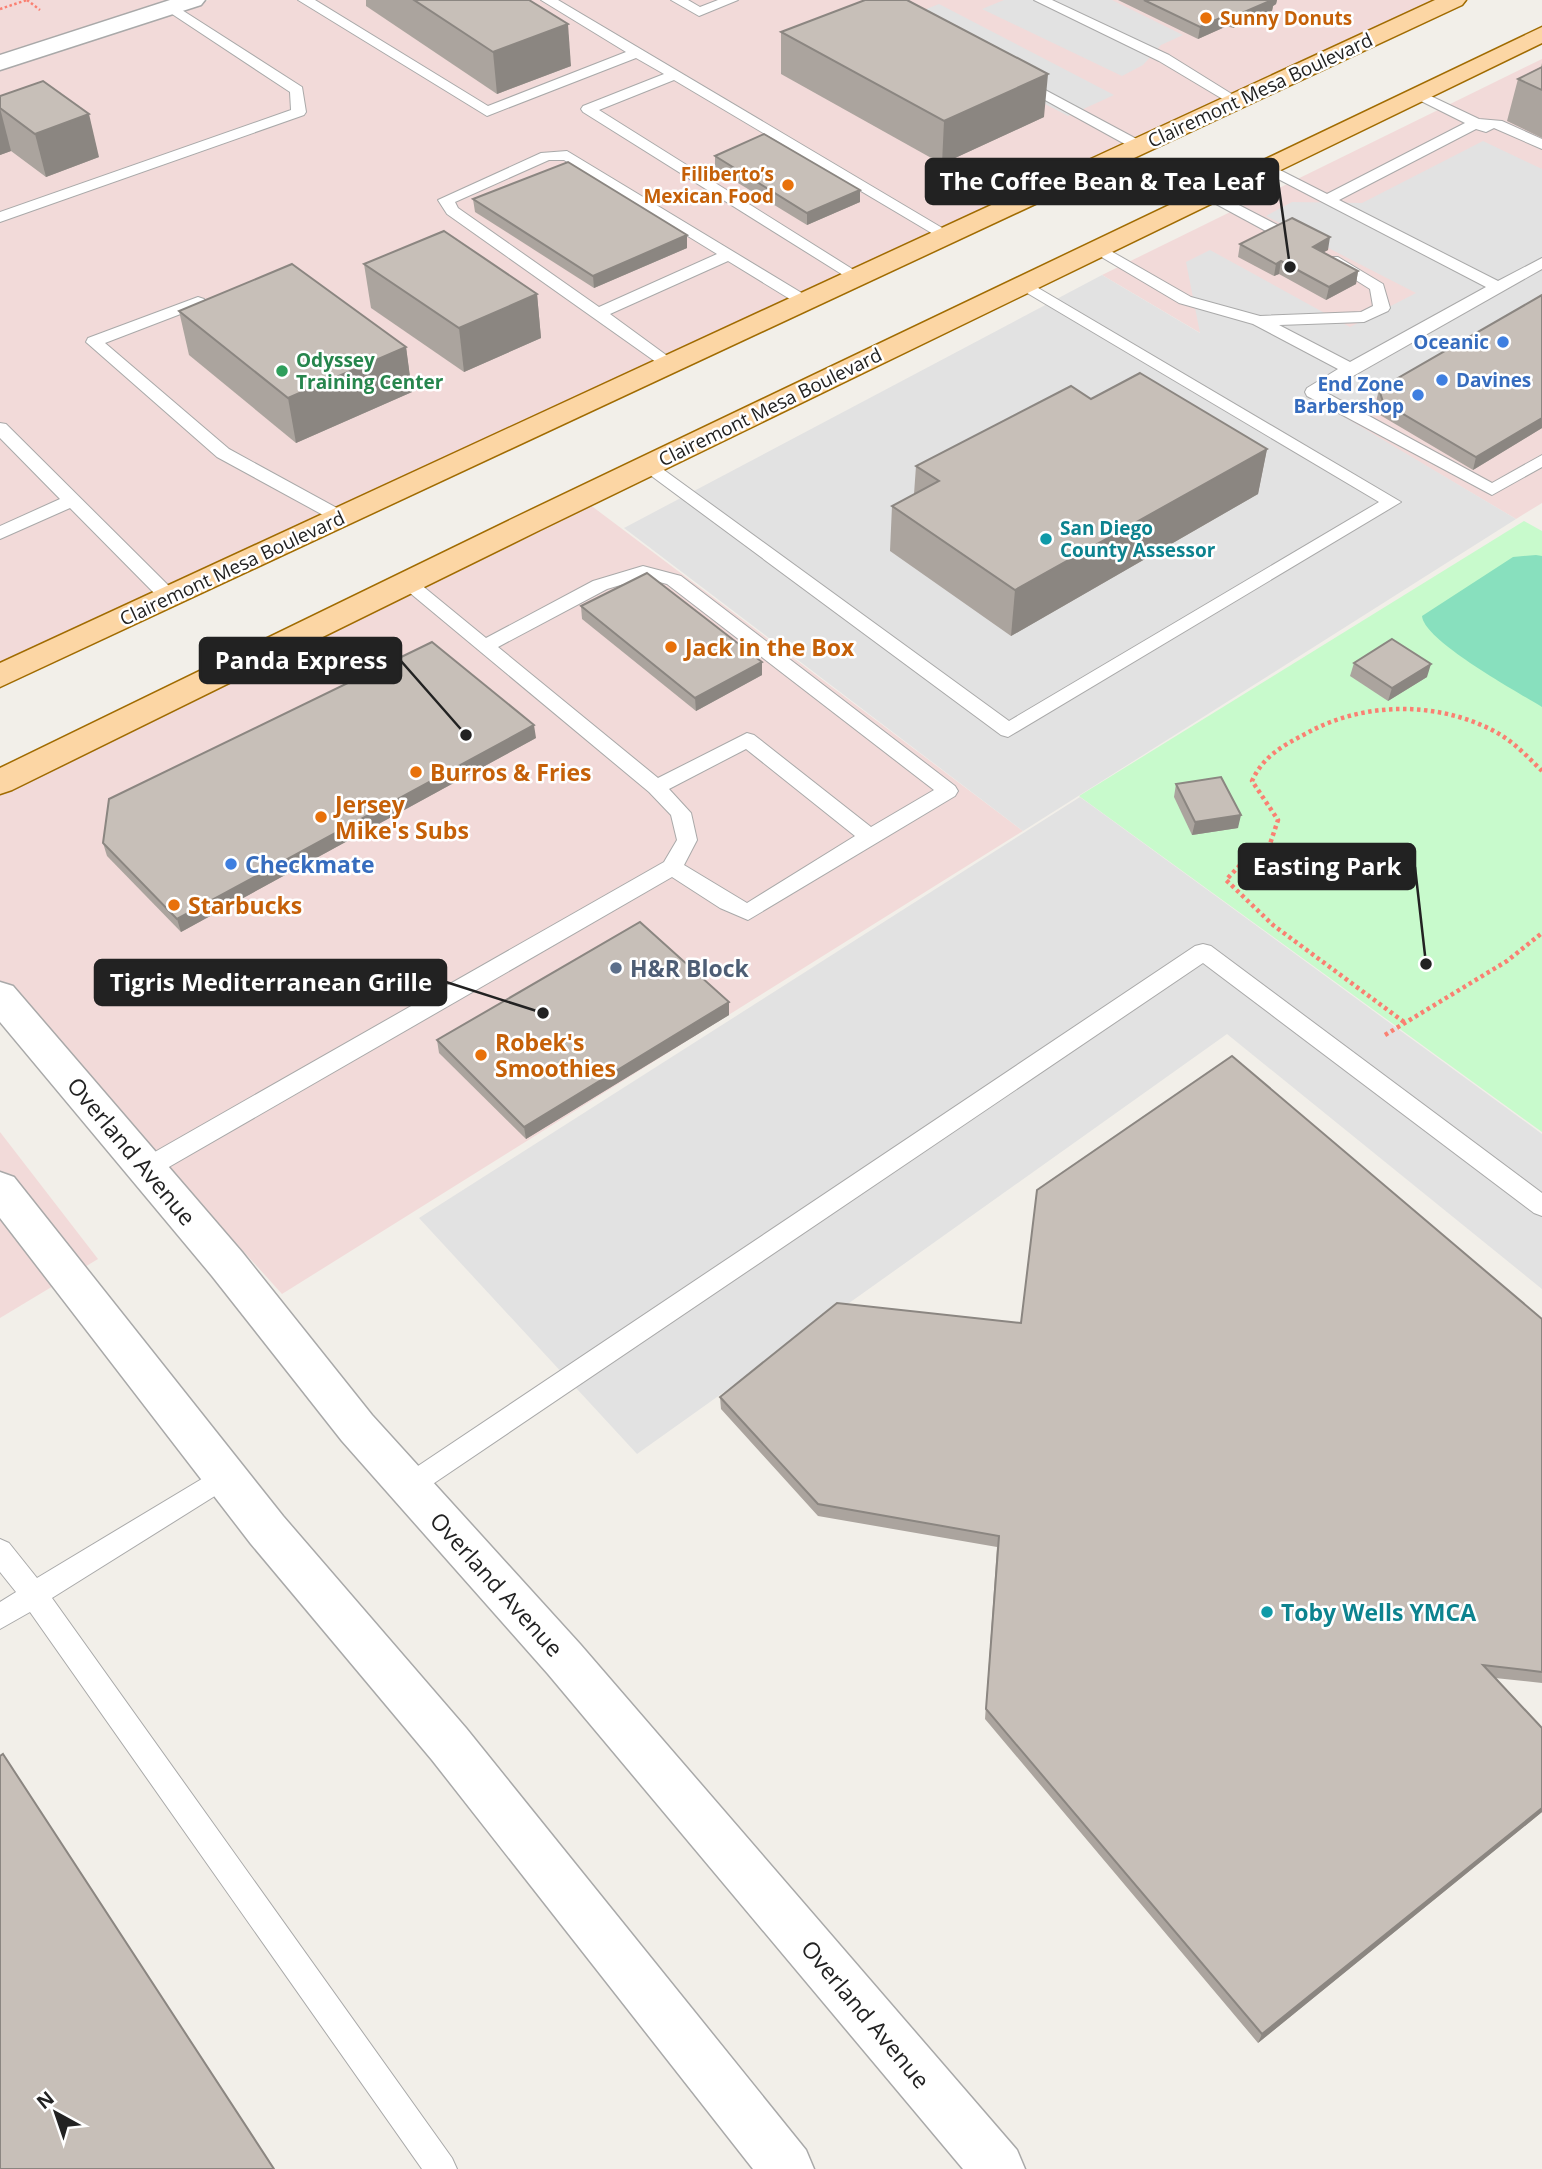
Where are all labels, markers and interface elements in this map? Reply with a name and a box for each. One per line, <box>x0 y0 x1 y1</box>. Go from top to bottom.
place label: Sunny Donuts <box>1220 5 1352 31</box>
marker: Sunny Donuts <box>1198 10 1214 26</box>
street label: Clairemont Mesa Boulevard <box>1143 26 1377 154</box>
callout: The Coffee Bean & Tea Leaf <box>926 159 1278 204</box>
place label: Filiberto’s Mexican Food <box>643 161 774 209</box>
text: The Coffee Bean & Tea Leaf <box>940 164 1266 197</box>
marker: Filiberto’s Mexican Food <box>780 177 796 193</box>
place label: Oceanic <box>1413 329 1489 355</box>
marker: Oceanic <box>1495 334 1511 350</box>
street label: Clairemont Mesa Boulevard <box>654 342 886 472</box>
place label: Odyssey Training Center <box>296 347 444 395</box>
marker: Odyssey Training Center <box>274 363 290 379</box>
place label: Davines <box>1456 367 1531 393</box>
place label: End Zone Barbershop <box>1294 371 1404 419</box>
marker: Davines <box>1434 372 1450 388</box>
marker: End Zone Barbershop <box>1410 387 1426 403</box>
street label: Clairemont Mesa Boulevard <box>115 504 349 632</box>
place label: San Diego County Assessor <box>1060 515 1216 563</box>
marker: San Diego County Assessor <box>1038 531 1054 547</box>
place label: Jack in the Box <box>683 631 855 663</box>
callout: Panda Express <box>200 638 401 683</box>
marker: Jack in the Box <box>663 639 679 655</box>
text: Panda Express <box>215 643 387 676</box>
place label: Burros & Fries <box>430 756 591 788</box>
marker: Burros & Fries <box>408 764 424 780</box>
place label: Jersey Mike's Subs <box>333 788 469 846</box>
marker: Jersey Mike's Subs <box>313 809 329 825</box>
callout: Easting Park <box>1239 844 1415 889</box>
place label: Checkmate <box>245 848 375 880</box>
text: Easting Park <box>1253 849 1401 882</box>
marker: Checkmate <box>223 856 239 872</box>
place label: Starbucks <box>188 889 302 921</box>
marker: Starbucks <box>166 897 182 913</box>
place label: H&R Block <box>630 952 750 984</box>
callout: Tigris Mediterranean Grille <box>95 960 446 1005</box>
marker: H&R Block <box>608 960 624 976</box>
text: Tigris Mediterranean Grille <box>110 965 432 998</box>
place label: Robek's Smoothies <box>495 1026 616 1084</box>
marker: Robek's Smoothies <box>473 1047 489 1063</box>
street label: Overland Avenue <box>60 1070 204 1232</box>
street label: Overland Avenue <box>423 1505 571 1663</box>
place label: Toby Wells YMCA <box>1281 1596 1476 1628</box>
marker: Toby Wells YMCA <box>1259 1604 1275 1620</box>
street label: Overland Avenue <box>794 1933 938 2095</box>
north arrow <box>21 2078 91 2148</box>
text: N <box>31 2085 59 2115</box>

